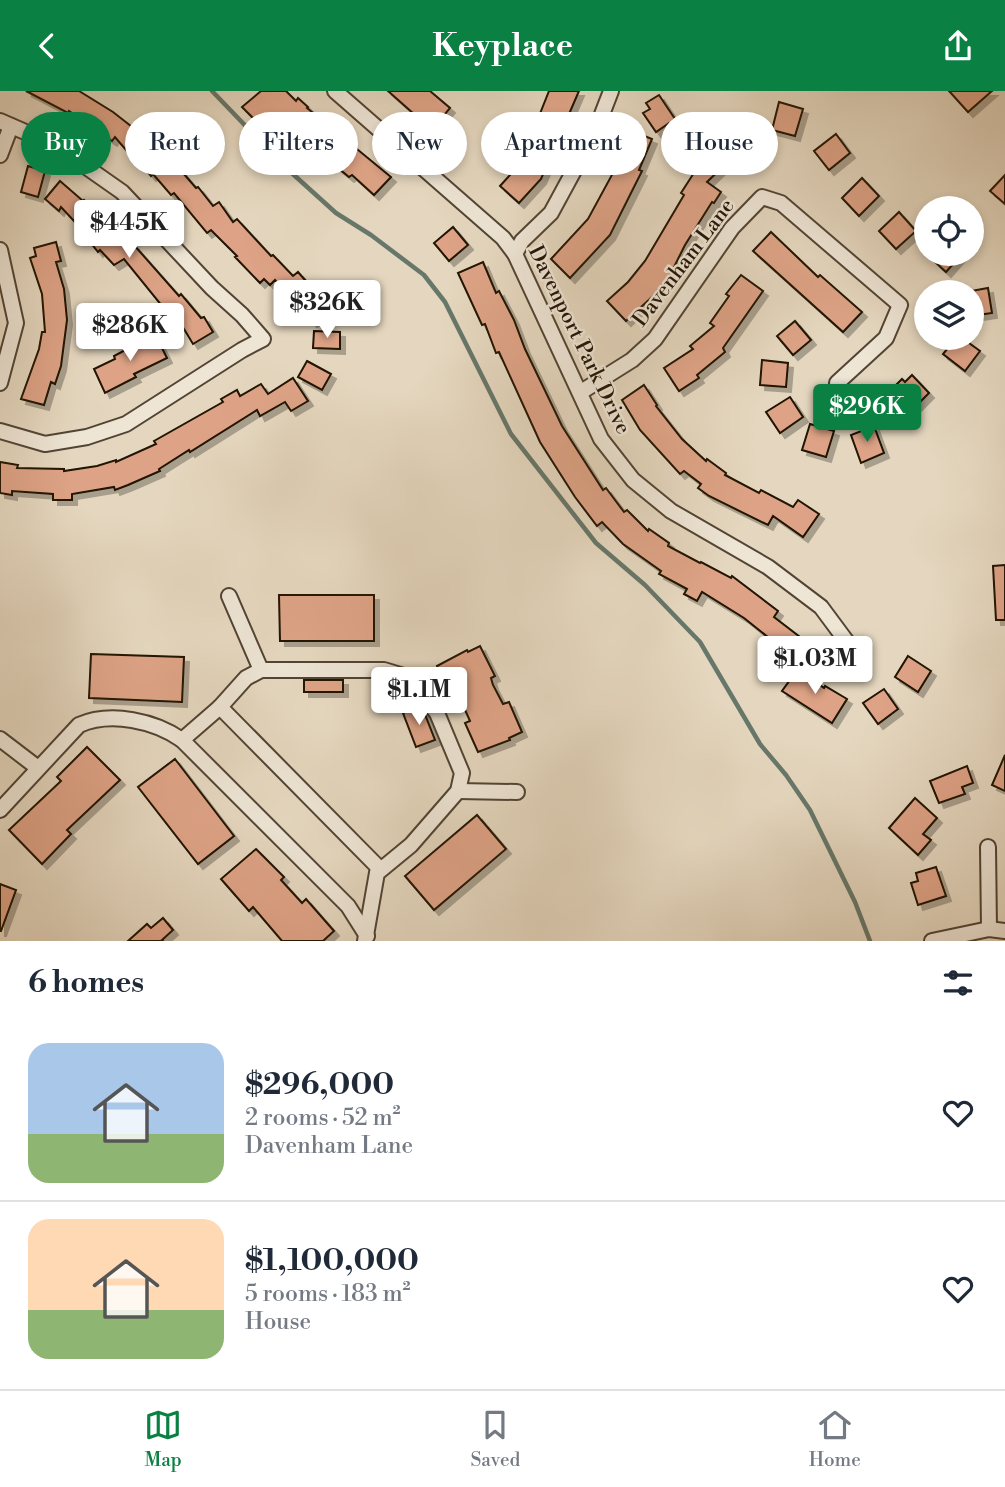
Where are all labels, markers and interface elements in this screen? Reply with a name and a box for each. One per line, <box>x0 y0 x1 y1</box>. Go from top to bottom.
text: Keyplace <box>432 26 573 66</box>
icon: back <box>28 27 66 65</box>
icon: share <box>939 27 977 65</box>
chip: Buy <box>21 112 111 175</box>
chip: Rent <box>125 112 225 175</box>
chip: Filters <box>239 112 358 175</box>
chip: New <box>372 112 467 175</box>
chip: Apartment <box>481 112 647 175</box>
chip: House <box>661 112 778 175</box>
street label: Davenham Lane <box>627 194 741 332</box>
map controls <box>914 196 984 350</box>
button: locate <box>914 196 984 266</box>
pin: $445K <box>80 201 178 260</box>
text: $445K <box>90 209 168 237</box>
street label: Davenport Park Drive <box>522 241 636 439</box>
button: layers <box>914 280 984 350</box>
pin: $326K <box>278 281 376 340</box>
text: $326K <box>289 289 365 317</box>
pin: $286K <box>81 303 179 363</box>
text: $286K <box>92 312 168 340</box>
pin: $296K <box>818 385 916 444</box>
text: $296K <box>829 393 905 421</box>
pin: $1.03M <box>758 637 872 696</box>
text: $1.03M <box>773 645 857 673</box>
pin: $1.1M <box>370 667 468 727</box>
text: $1.1M <box>387 676 451 704</box>
text: 6 homes <box>28 964 144 1002</box>
icon: filters <box>939 964 977 1002</box>
text: $296,000 <box>245 1066 394 1104</box>
icon: home <box>84 1071 168 1155</box>
icon: heart <box>939 1094 977 1132</box>
text: 2 rooms · 52 m² <box>245 1104 401 1132</box>
text: Davenham Lane <box>245 1132 413 1160</box>
text: $1,100,000 <box>245 1242 419 1280</box>
icon: home <box>84 1247 168 1331</box>
icon: heart <box>939 1270 977 1308</box>
text: 5 rooms · 183 m² <box>245 1280 411 1308</box>
text: House <box>245 1308 311 1336</box>
tab: Map <box>144 1406 182 1472</box>
tab: Saved <box>470 1406 520 1472</box>
tab: Home <box>809 1406 861 1472</box>

